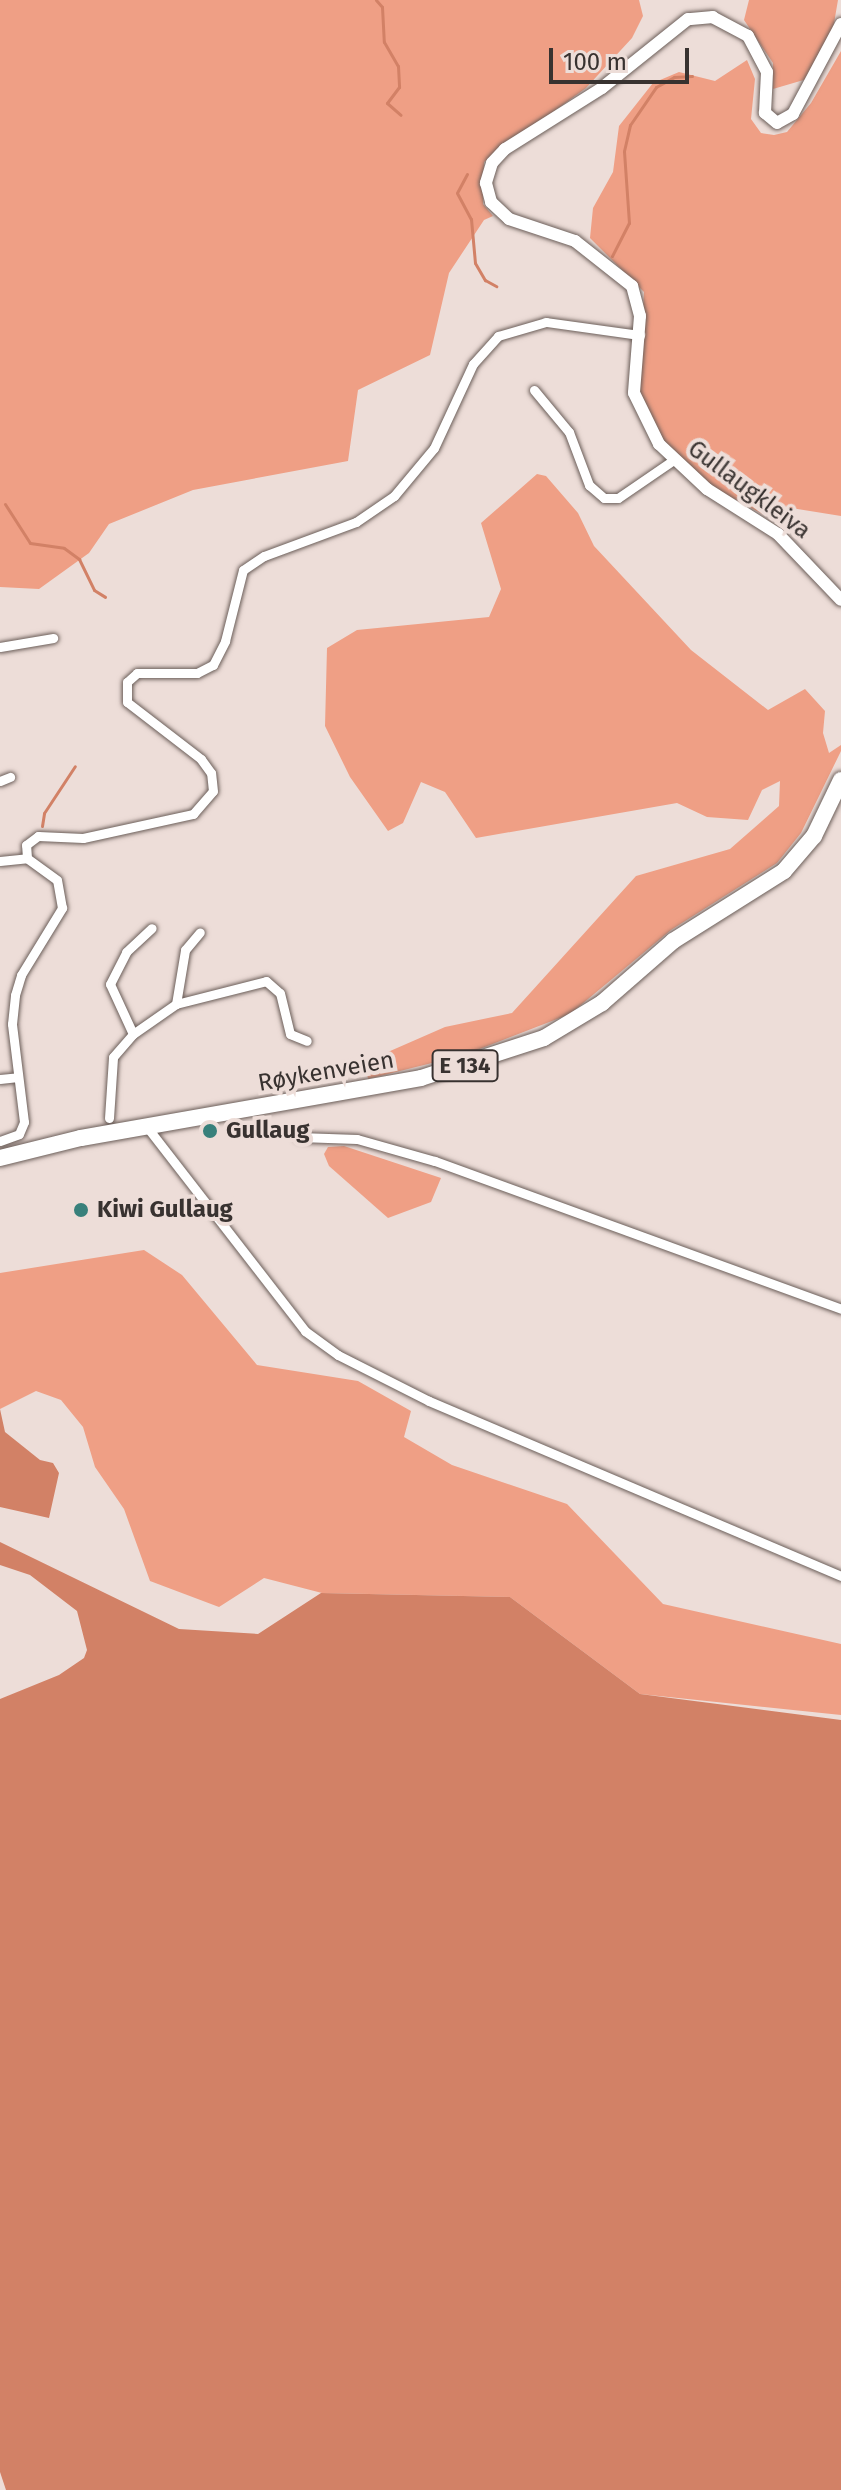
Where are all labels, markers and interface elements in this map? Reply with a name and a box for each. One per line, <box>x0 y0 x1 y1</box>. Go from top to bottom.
scale bar <box>553 32 693 82</box>
text: 100 m <box>563 48 627 76</box>
street label: Gullaugkleiva <box>682 435 816 545</box>
street label: Røykenveien <box>256 1046 396 1098</box>
road number: E 134 <box>431 1048 499 1084</box>
place label: Gullaug <box>226 1117 309 1145</box>
marker: Gullaug <box>201 1122 219 1140</box>
place label: Kiwi Gullaug <box>97 1196 233 1224</box>
marker: Kiwi Gullaug <box>72 1201 90 1219</box>

